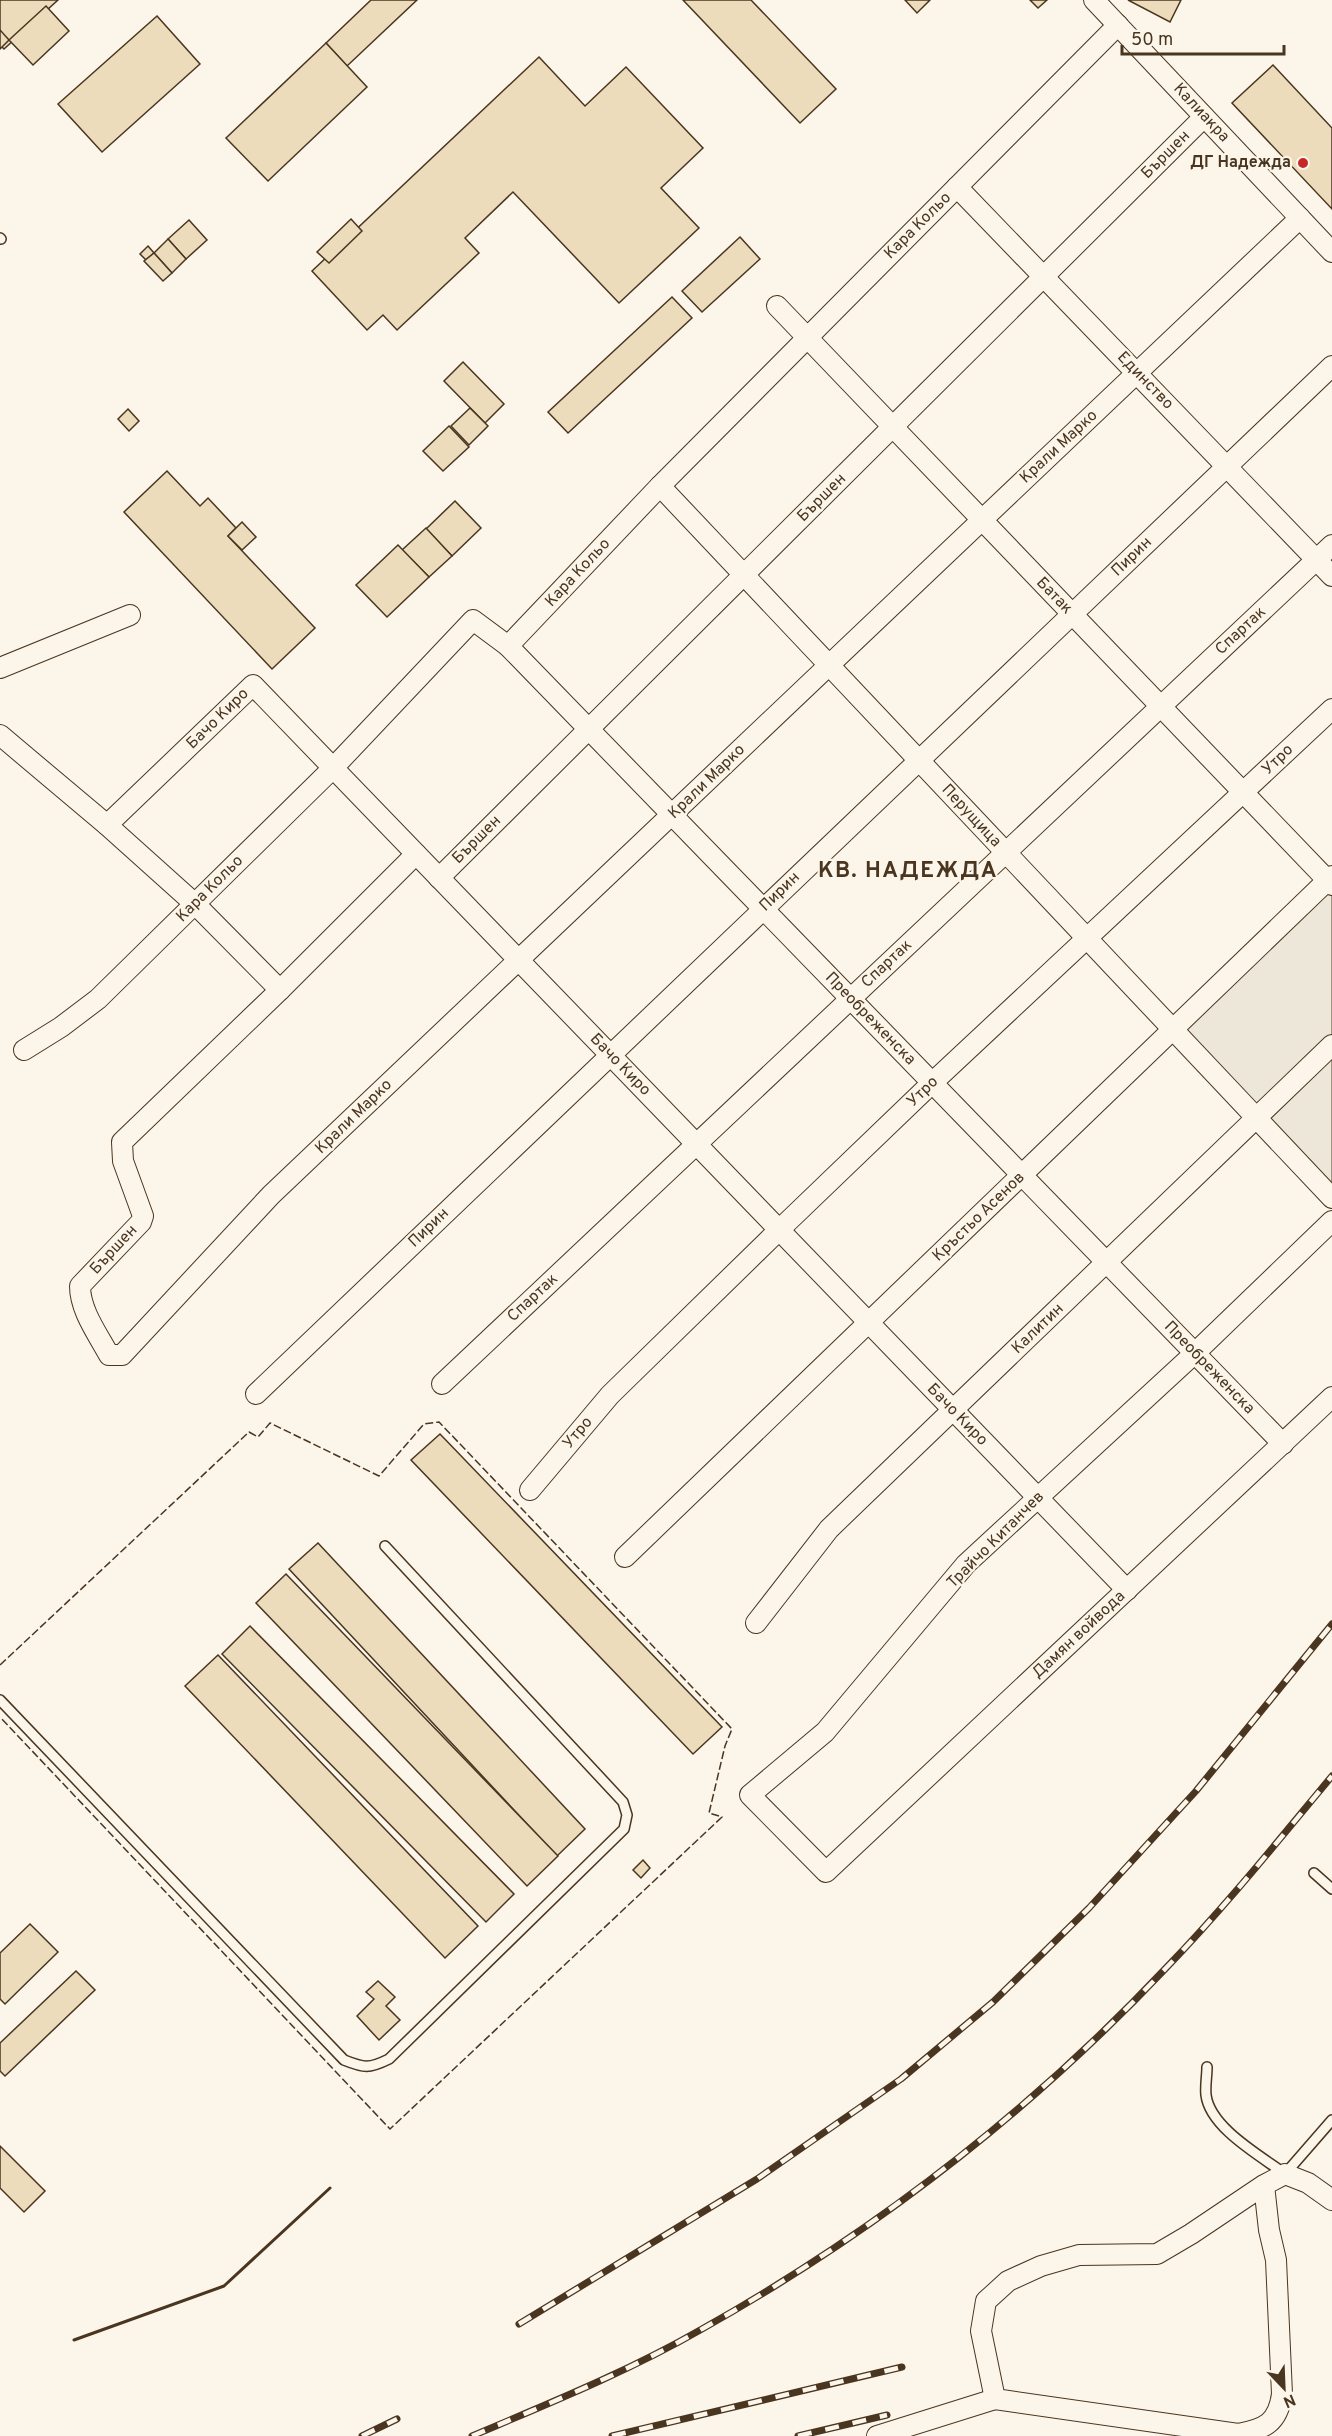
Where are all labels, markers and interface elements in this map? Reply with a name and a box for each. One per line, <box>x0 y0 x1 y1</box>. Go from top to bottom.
scale bar <box>1122 18 1284 56</box>
text: 50 m <box>1131 29 1173 52</box>
street label: Калиакра <box>1169 79 1233 147</box>
street label: Бършен <box>1137 126 1195 184</box>
place label: ДГ Надежда <box>1190 153 1291 173</box>
marker: ДГ Надежда <box>1296 156 1310 170</box>
street label: Кара Кольо <box>880 188 956 264</box>
street label: Единство <box>1113 348 1178 414</box>
street label: Крали Марко <box>1016 406 1102 488</box>
street label: Бършен <box>793 469 851 527</box>
street label: Пирин <box>1108 533 1156 581</box>
street label: Кара Кольо <box>541 534 615 612</box>
street label: Батак <box>1031 573 1077 619</box>
street label: Спартак <box>1211 602 1271 660</box>
street label: Бачо Киро <box>183 684 253 754</box>
street label: Крали Марко <box>664 740 750 824</box>
street label: Утро <box>1258 740 1298 780</box>
street label: Перущица <box>937 780 1005 852</box>
street label: Бършен <box>448 811 506 869</box>
street label: Кара Кольо <box>172 851 248 927</box>
district label: КВ. НАДЕЖДА <box>818 858 998 885</box>
street label: Пирин <box>756 868 804 916</box>
street label: Спартак <box>857 935 917 993</box>
street label: Преобреженска <box>820 968 920 1070</box>
street label: Бачо Киро <box>585 1030 655 1100</box>
street label: Утро <box>903 1072 943 1112</box>
street label: Крали Марко <box>311 1075 397 1159</box>
street label: Кръстьо Асенов <box>929 1168 1029 1266</box>
street label: Пирин <box>405 1204 453 1252</box>
street label: Бършен <box>86 1221 142 1279</box>
street label: Спартак <box>503 1269 563 1327</box>
street label: Калитин <box>1008 1299 1068 1359</box>
street label: Преобреженска <box>1159 1317 1259 1419</box>
street label: Бачо Киро <box>922 1380 992 1450</box>
street label: Утро <box>559 1413 597 1453</box>
street label: Трайчо Китанчев <box>943 1487 1049 1593</box>
street label: Дамян войвода <box>1028 1587 1130 1683</box>
north arrow <box>1254 2358 1314 2418</box>
text: N <box>1280 2389 1298 2411</box>

